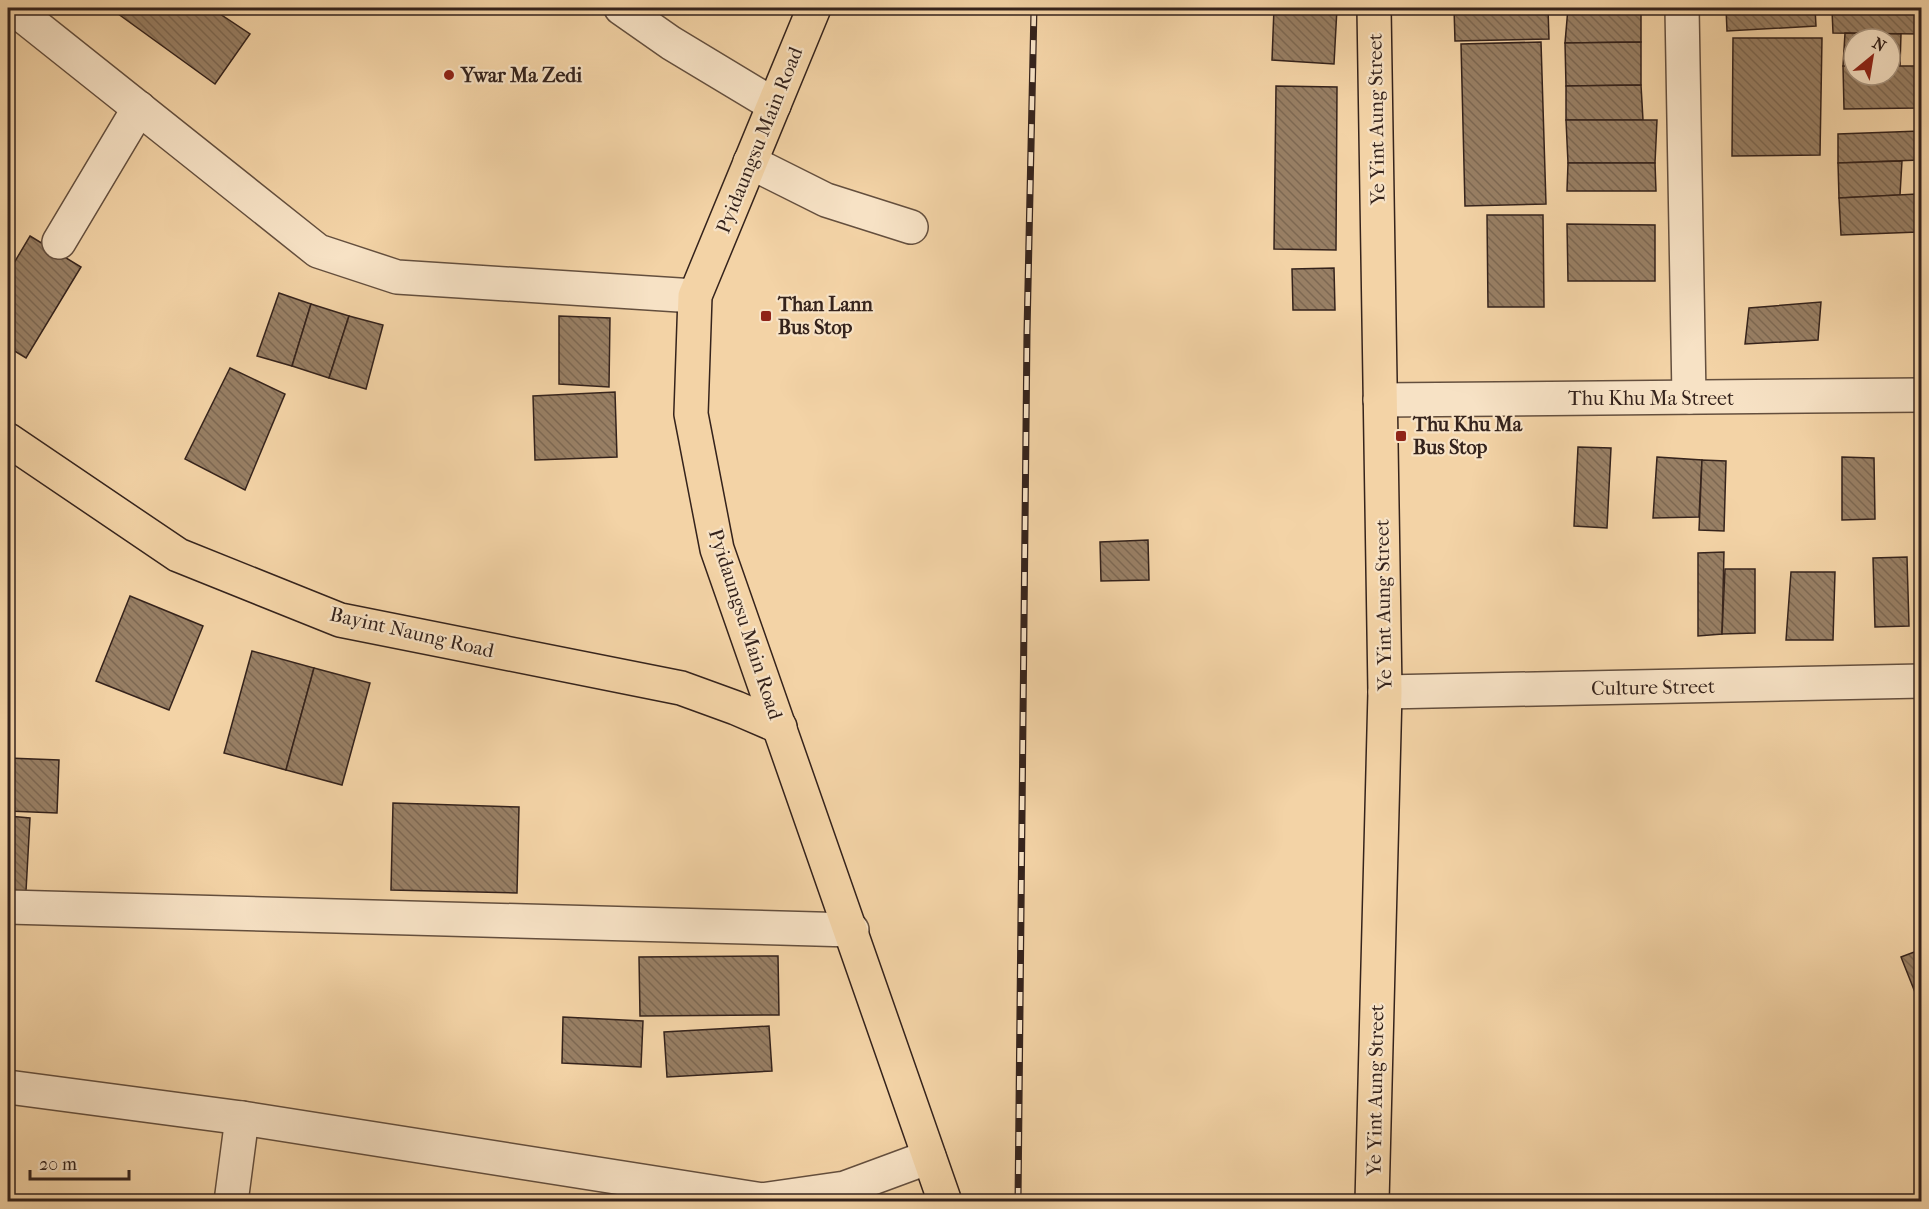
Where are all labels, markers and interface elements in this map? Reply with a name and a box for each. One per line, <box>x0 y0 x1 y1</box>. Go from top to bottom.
north arrow <box>1842 27 1902 87</box>
street label: Ye Yint Aung Street <box>1364 33 1390 206</box>
text: N <box>1869 33 1890 56</box>
street label: Pyidaungsu Main Road <box>712 43 808 237</box>
place label: Ywar Ma Zedi <box>460 64 583 87</box>
marker: Ywar Ma Zedi <box>442 68 456 82</box>
place label: Than Lann Bus Stop <box>777 293 873 339</box>
marker: Than Lann Bus Stop <box>759 309 773 323</box>
street label: Thu Khu Ma Street <box>1568 387 1734 410</box>
place label: Thu Khu Ma Bus Stop <box>1412 413 1523 459</box>
marker: Thu Khu Ma Bus Stop <box>1394 429 1408 443</box>
street label: Ye Yint Aung Street <box>1371 519 1397 692</box>
street label: Pyidaungsu Main Road <box>704 526 788 723</box>
street label: Bayint Naung Road <box>328 602 497 663</box>
street label: Culture Street <box>1591 675 1715 700</box>
street label: Ye Yint Aung Street <box>1362 1004 1388 1177</box>
scale bar <box>30 1143 129 1181</box>
text: 20 m <box>39 1154 77 1175</box>

